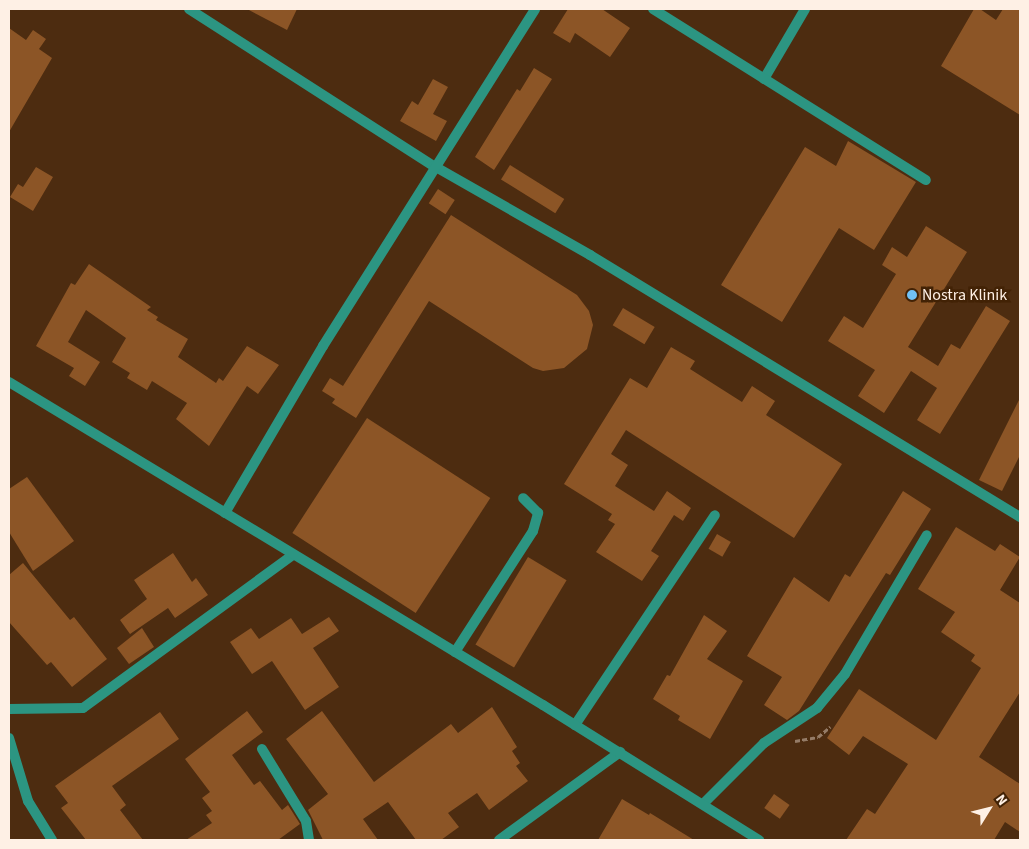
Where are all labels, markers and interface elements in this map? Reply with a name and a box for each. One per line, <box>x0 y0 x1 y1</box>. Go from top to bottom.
place label: Nostra Klinik <box>922 285 1007 305</box>
marker: Nostra Klinik <box>906 289 918 301</box>
north arrow <box>964 784 1014 834</box>
text: N <box>990 791 1012 810</box>

